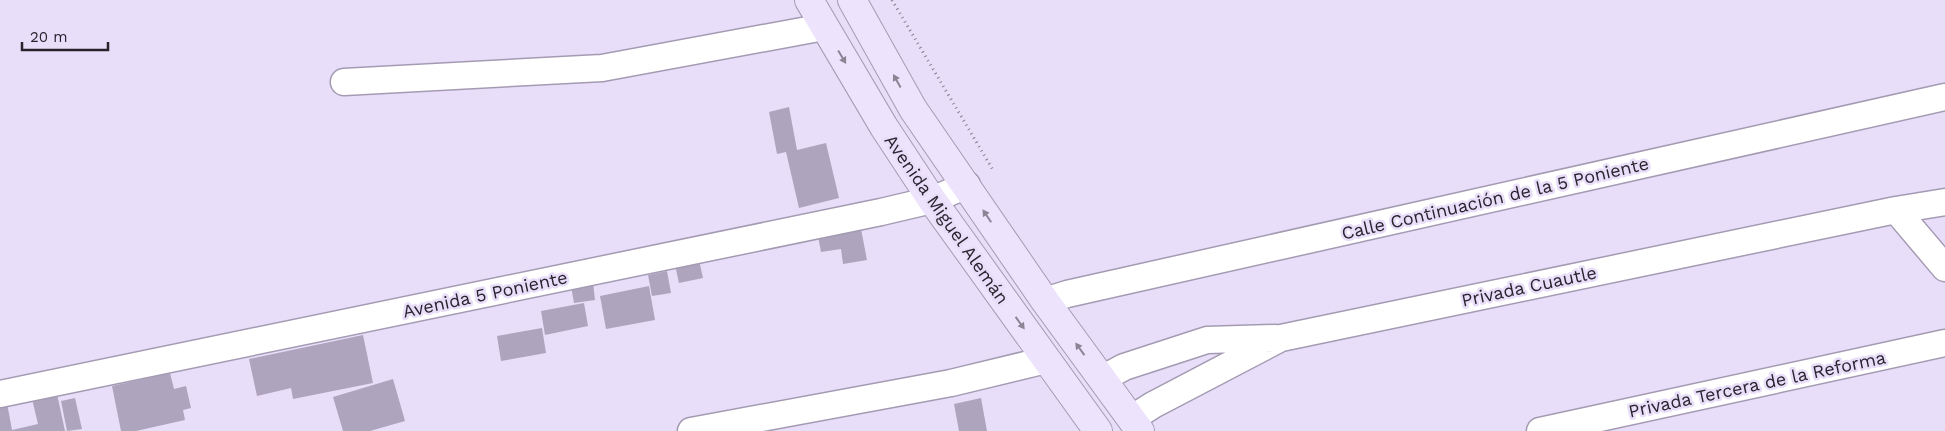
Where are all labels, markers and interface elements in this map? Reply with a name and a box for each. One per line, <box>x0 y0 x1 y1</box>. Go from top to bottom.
scale bar <box>22 20 109 52</box>
text: 20 m <box>30 28 68 46</box>
one-way arrow <box>838 51 847 64</box>
one-way arrow <box>893 74 902 87</box>
street label: Avenida Miguel Alemán <box>880 130 1014 308</box>
street label: Calle Continuación de la 5 Poniente <box>1339 152 1651 244</box>
one-way arrow <box>983 209 992 223</box>
street label: Privada Cuautle <box>1459 261 1599 311</box>
street label: Avenida 5 Poniente <box>401 266 569 322</box>
one-way arrow <box>1014 316 1025 329</box>
one-way arrow <box>1075 342 1085 356</box>
street label: Privada Tercera de la Reforma <box>1626 346 1888 422</box>

